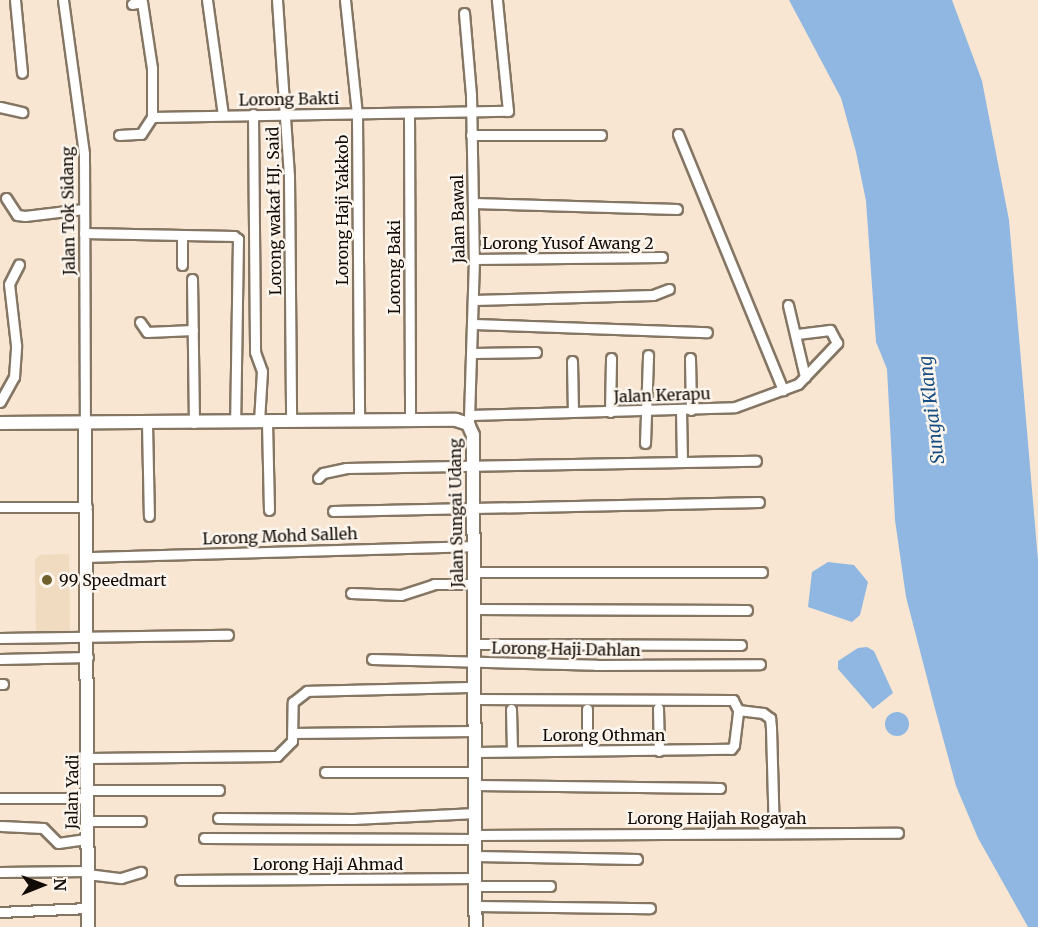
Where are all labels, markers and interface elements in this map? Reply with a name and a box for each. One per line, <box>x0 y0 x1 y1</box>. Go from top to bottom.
street label: Lorong Bakti <box>238 89 340 109</box>
street label: Lorong wakaf HJ. Said <box>263 126 285 296</box>
street label: Lorong Haji Yakkob <box>332 135 352 285</box>
street label: Jalan Tok Sidang <box>57 147 79 275</box>
street label: Jalan Bawal <box>448 174 468 264</box>
street label: Lorong Baki <box>384 220 404 314</box>
street label: Lorong Yusof Awang 2 <box>482 233 654 253</box>
water label: Sungai Klang <box>915 355 949 465</box>
street label: Jalan Kerapu <box>613 384 711 406</box>
street label: Jalan Sungai Udang <box>445 438 467 588</box>
street label: Lorong Mohd Salleh <box>202 524 358 548</box>
place label: 99 Speedmart <box>59 570 167 590</box>
marker: 99 Speedmart <box>40 573 54 587</box>
street label: Lorong Haji Dahlan <box>491 638 641 660</box>
street label: Lorong Othman <box>543 725 665 745</box>
street label: Jalan Yadi <box>62 754 82 830</box>
street label: Lorong Hajjah Rogayah <box>627 808 807 828</box>
street label: Lorong Haji Ahmad <box>253 854 403 874</box>
north arrow <box>12 855 72 915</box>
text: N <box>50 878 70 891</box>

